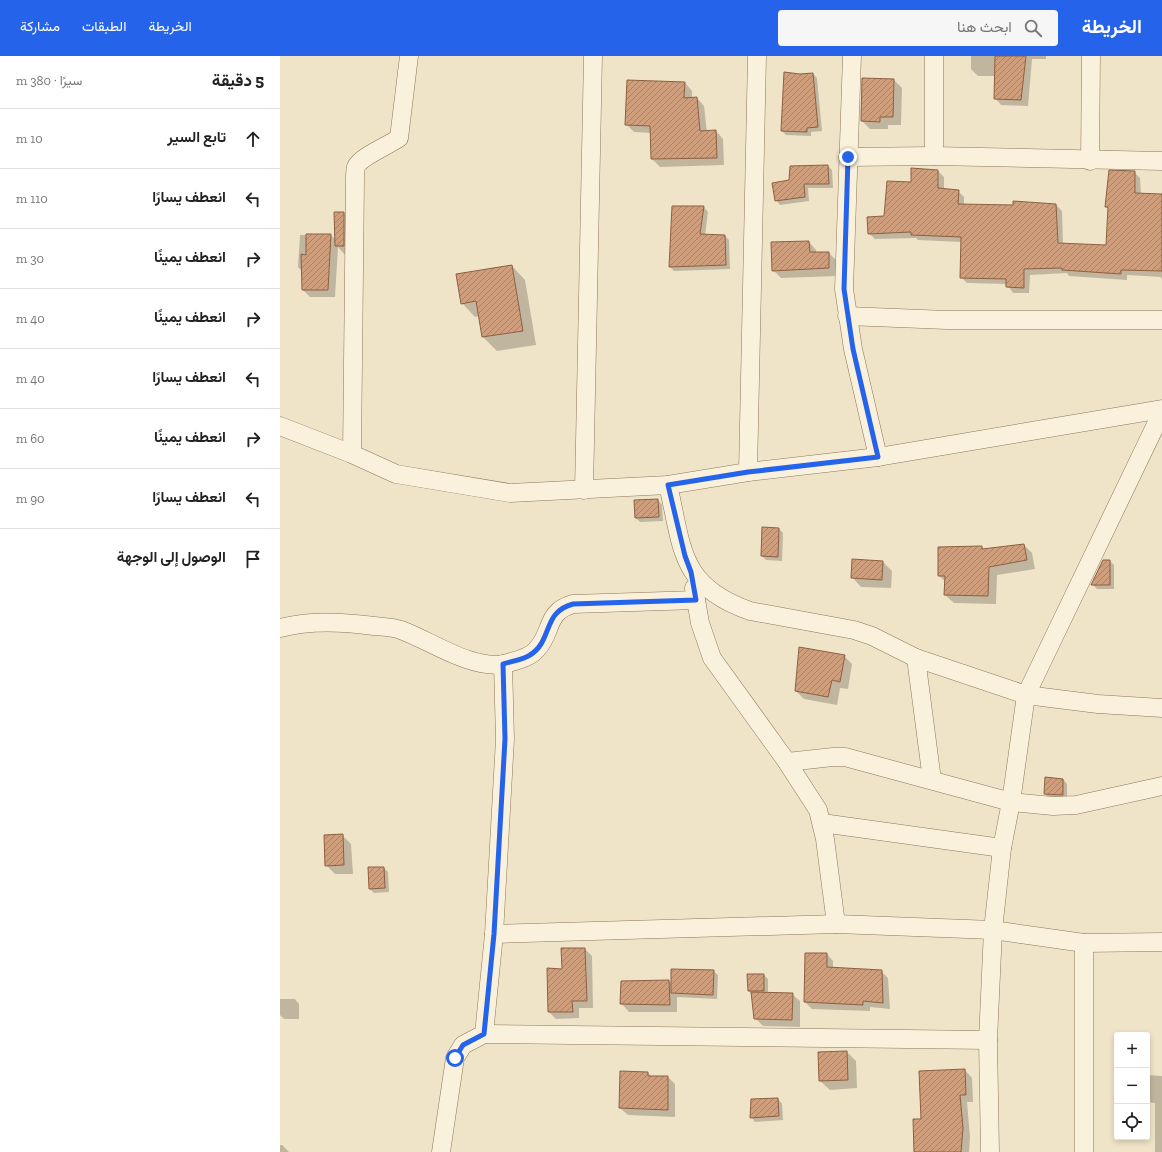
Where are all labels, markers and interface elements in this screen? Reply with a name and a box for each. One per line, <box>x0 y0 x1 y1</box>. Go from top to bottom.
search box <box>778 10 1058 46</box>
text: الخريطة <box>1082 15 1142 38</box>
icon: search <box>1022 17 1044 39</box>
text: مشاركة <box>20 18 60 35</box>
text: الطبقات <box>82 18 126 35</box>
text: الخريطة <box>148 18 192 35</box>
text: ابحث هنا <box>957 18 1012 36</box>
text: 5 دقيقة <box>212 70 264 90</box>
text: سيرًا · 380 m <box>16 73 82 88</box>
text: تابع السير <box>167 128 226 146</box>
icon: ahead <box>242 128 264 150</box>
text: 10 m <box>16 131 43 146</box>
route end <box>839 148 857 166</box>
text: انعطف يسارًا <box>152 188 226 206</box>
icon: left <box>242 188 264 210</box>
text: 110 m <box>16 191 48 206</box>
text: انعطف يمينًا <box>154 248 226 266</box>
icon: right <box>242 248 264 270</box>
text: 30 m <box>16 251 44 266</box>
text: انعطف يمينًا <box>154 308 226 326</box>
icon: right <box>242 308 264 330</box>
text: 40 m <box>16 311 45 326</box>
text: انعطف يسارًا <box>152 368 226 386</box>
icon: left <box>242 368 264 390</box>
text: 40 m <box>16 371 45 386</box>
text: انعطف يمينًا <box>154 428 226 446</box>
icon: right <box>242 428 264 450</box>
text: 60 m <box>16 431 45 446</box>
text: انعطف يسارًا <box>152 488 226 506</box>
icon: left <box>242 488 264 510</box>
text: 90 m <box>16 491 45 506</box>
text: الوصول إلى الوجهة <box>117 548 226 566</box>
icon: arrive <box>242 548 264 570</box>
map controls <box>1114 1032 1150 1140</box>
button: + <box>1114 1032 1150 1068</box>
route start <box>446 1049 464 1067</box>
button: − <box>1114 1068 1150 1104</box>
button: locate <box>1114 1104 1150 1140</box>

